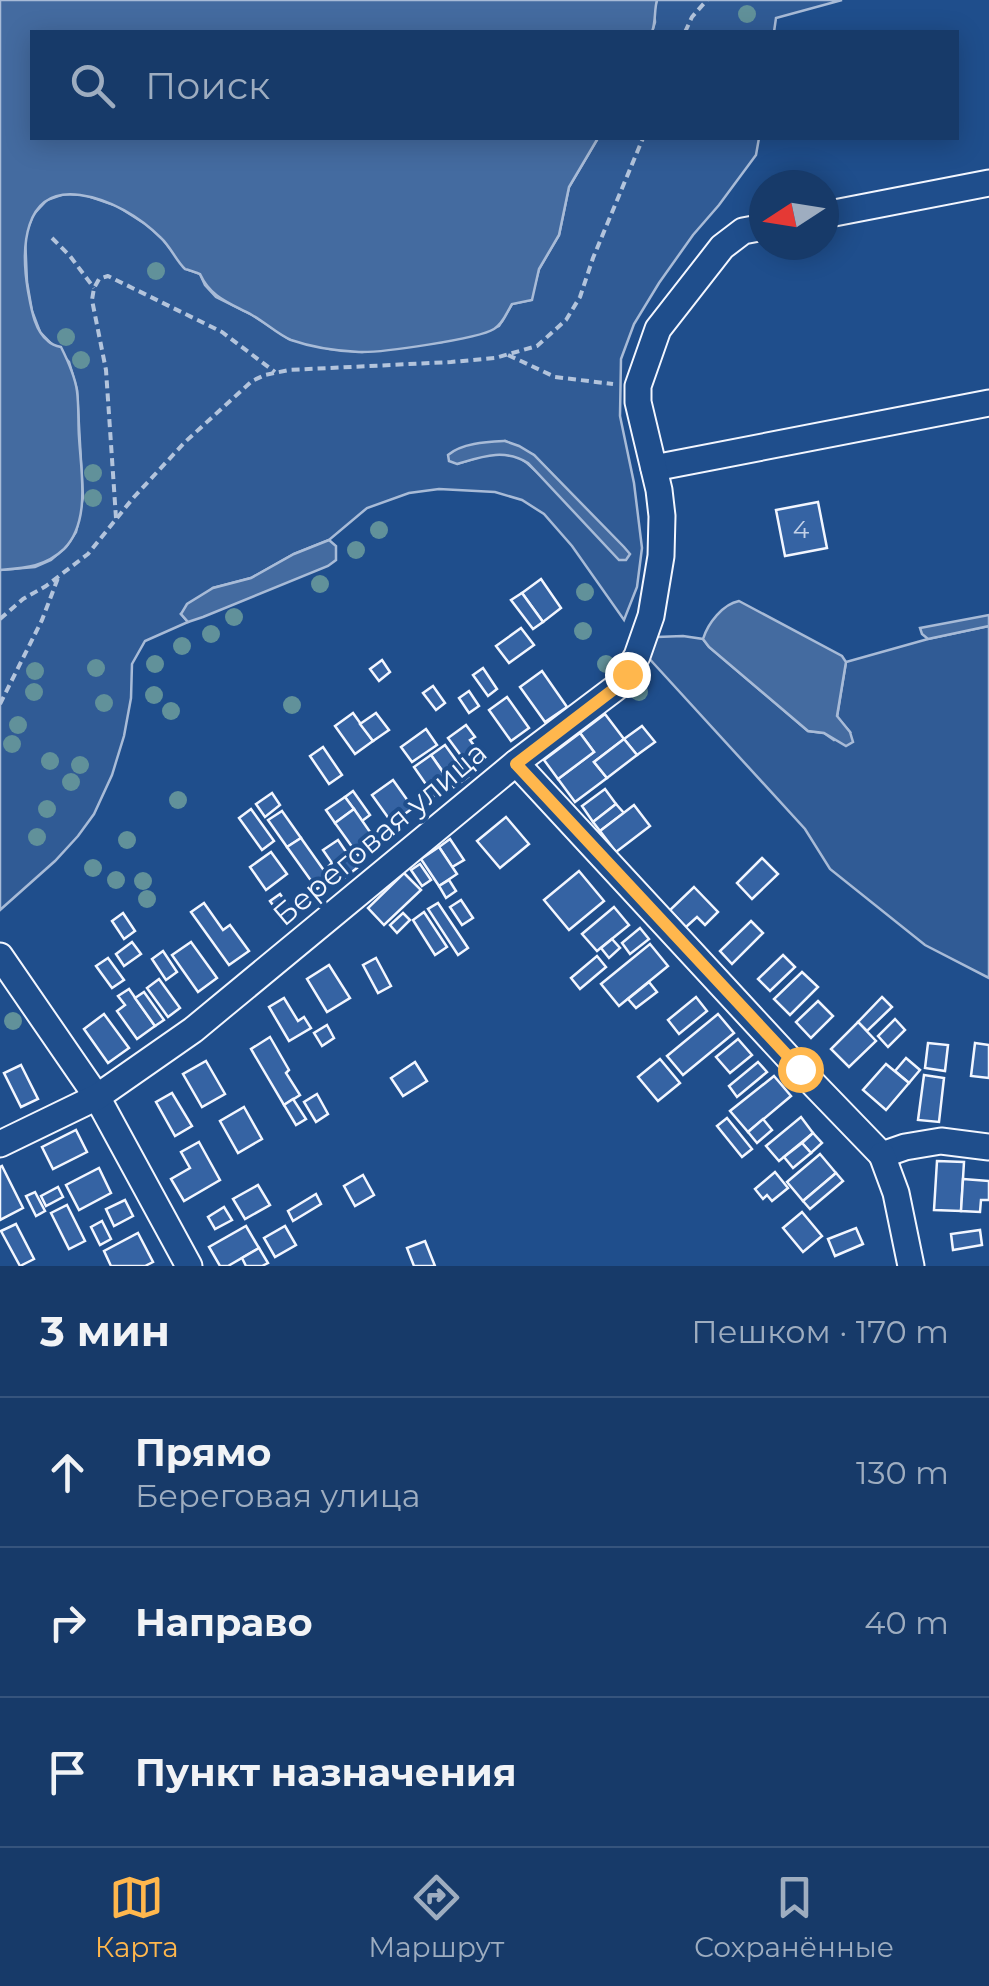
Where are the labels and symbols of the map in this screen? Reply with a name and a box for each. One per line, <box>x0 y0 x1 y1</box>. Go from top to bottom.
north arrow <box>749 170 839 260</box>
house number: 4 <box>793 514 810 544</box>
route end <box>605 652 651 698</box>
street label: Береговая улица <box>265 733 494 934</box>
route start <box>778 1047 824 1093</box>

